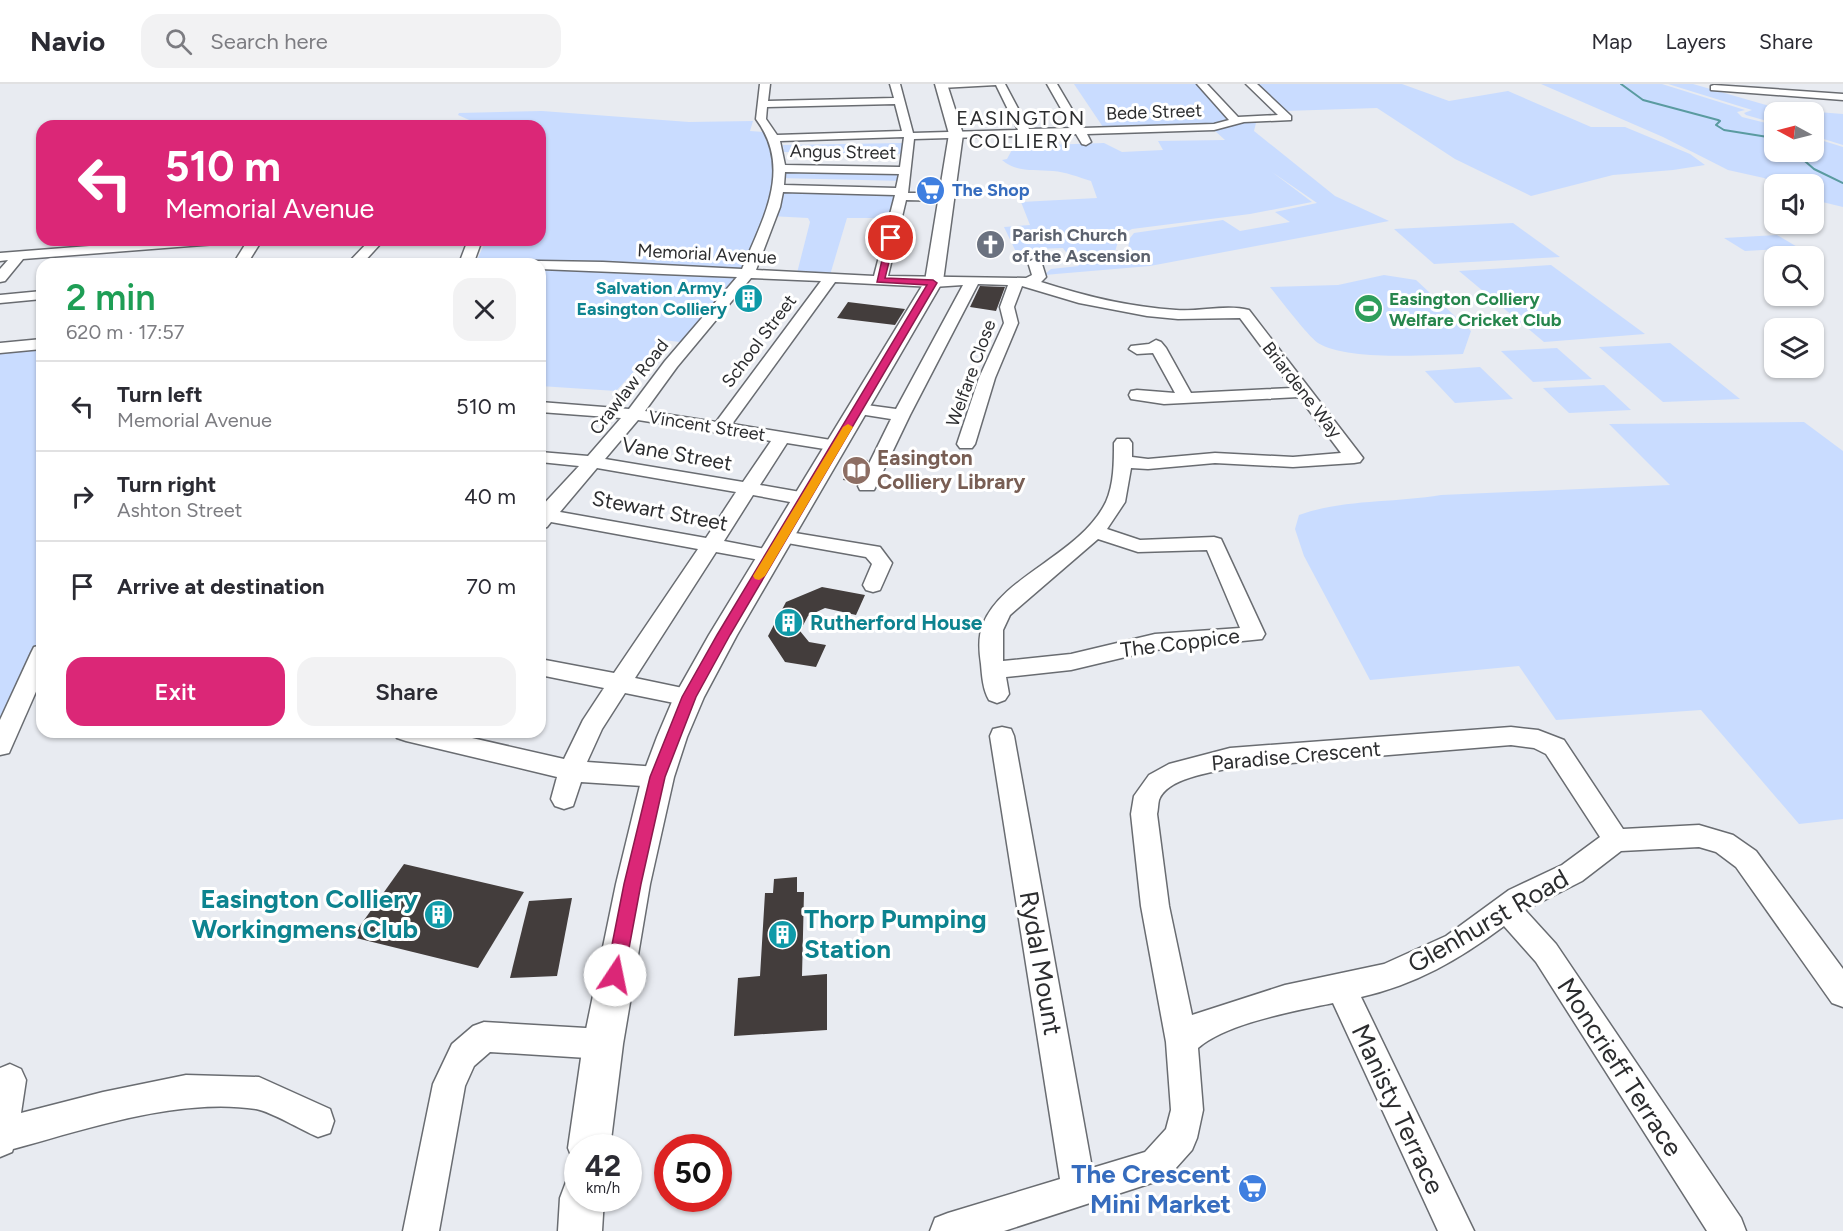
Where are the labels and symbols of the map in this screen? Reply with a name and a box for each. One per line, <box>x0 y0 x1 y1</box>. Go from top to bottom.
street label: Bede Street <box>1106 99 1203 125</box>
north arrow <box>1764 102 1824 162</box>
district label: EASINGTON COLLIERY <box>956 106 1086 153</box>
street label: Angus Street <box>790 140 896 164</box>
supermarket icon: The Shop <box>915 174 947 206</box>
place label: The Shop <box>952 179 1030 201</box>
pin <box>865 212 916 263</box>
place label: Parish Church of the Ascension <box>1012 224 1151 267</box>
church icon: Parish Church of the Ascension <box>975 229 1007 261</box>
street label: Memorial Avenue <box>637 239 777 269</box>
place label: Salvation Army, Easington Colliery <box>576 277 728 320</box>
building icon: Salvation Army, Easington Colliery <box>732 282 764 314</box>
place label: Easington Colliery Welfare Cricket Club <box>1389 288 1562 331</box>
street label: School Street <box>717 290 801 392</box>
sports icon: Easington Colliery Welfare Cricket Club <box>1352 293 1384 325</box>
street label: Welfare Close <box>941 316 1001 429</box>
street label: Crawlaw Road <box>585 335 673 439</box>
street label: Briardene Way <box>1258 337 1347 443</box>
street label: Vincent Street <box>647 406 767 446</box>
street label: Vane Street <box>620 432 734 476</box>
place label: Easington Colliery Library <box>877 445 1026 494</box>
library icon: Easington Colliery Library <box>840 454 872 486</box>
street label: Stewart Street <box>590 485 730 536</box>
building icon: Rutherford House <box>773 607 805 639</box>
place label: Rutherford House <box>810 610 983 635</box>
street label: The Coppice <box>1119 623 1241 662</box>
street label: Paradise Crescent <box>1210 736 1382 775</box>
street label: Glenhurst Road <box>1402 862 1574 980</box>
place label: Easington Colliery Workingmens Club <box>192 883 418 945</box>
street label: Rydal Mount <box>1013 888 1069 1038</box>
building icon: Easington Colliery Workingmens Club <box>423 898 455 930</box>
place label: Thorp Pumping Station <box>804 903 987 965</box>
building icon: Thorp Pumping Station <box>767 918 799 950</box>
position arrow <box>583 943 647 1007</box>
street label: Moncrieff Terrace <box>1550 972 1690 1162</box>
street label: Manisty Terrace <box>1345 1019 1451 1199</box>
speed limit sign: 50 <box>654 1134 732 1212</box>
place label: The Crescent Mini Market <box>1071 1158 1231 1220</box>
supermarket icon: The Crescent Mini Market <box>1236 1173 1268 1205</box>

